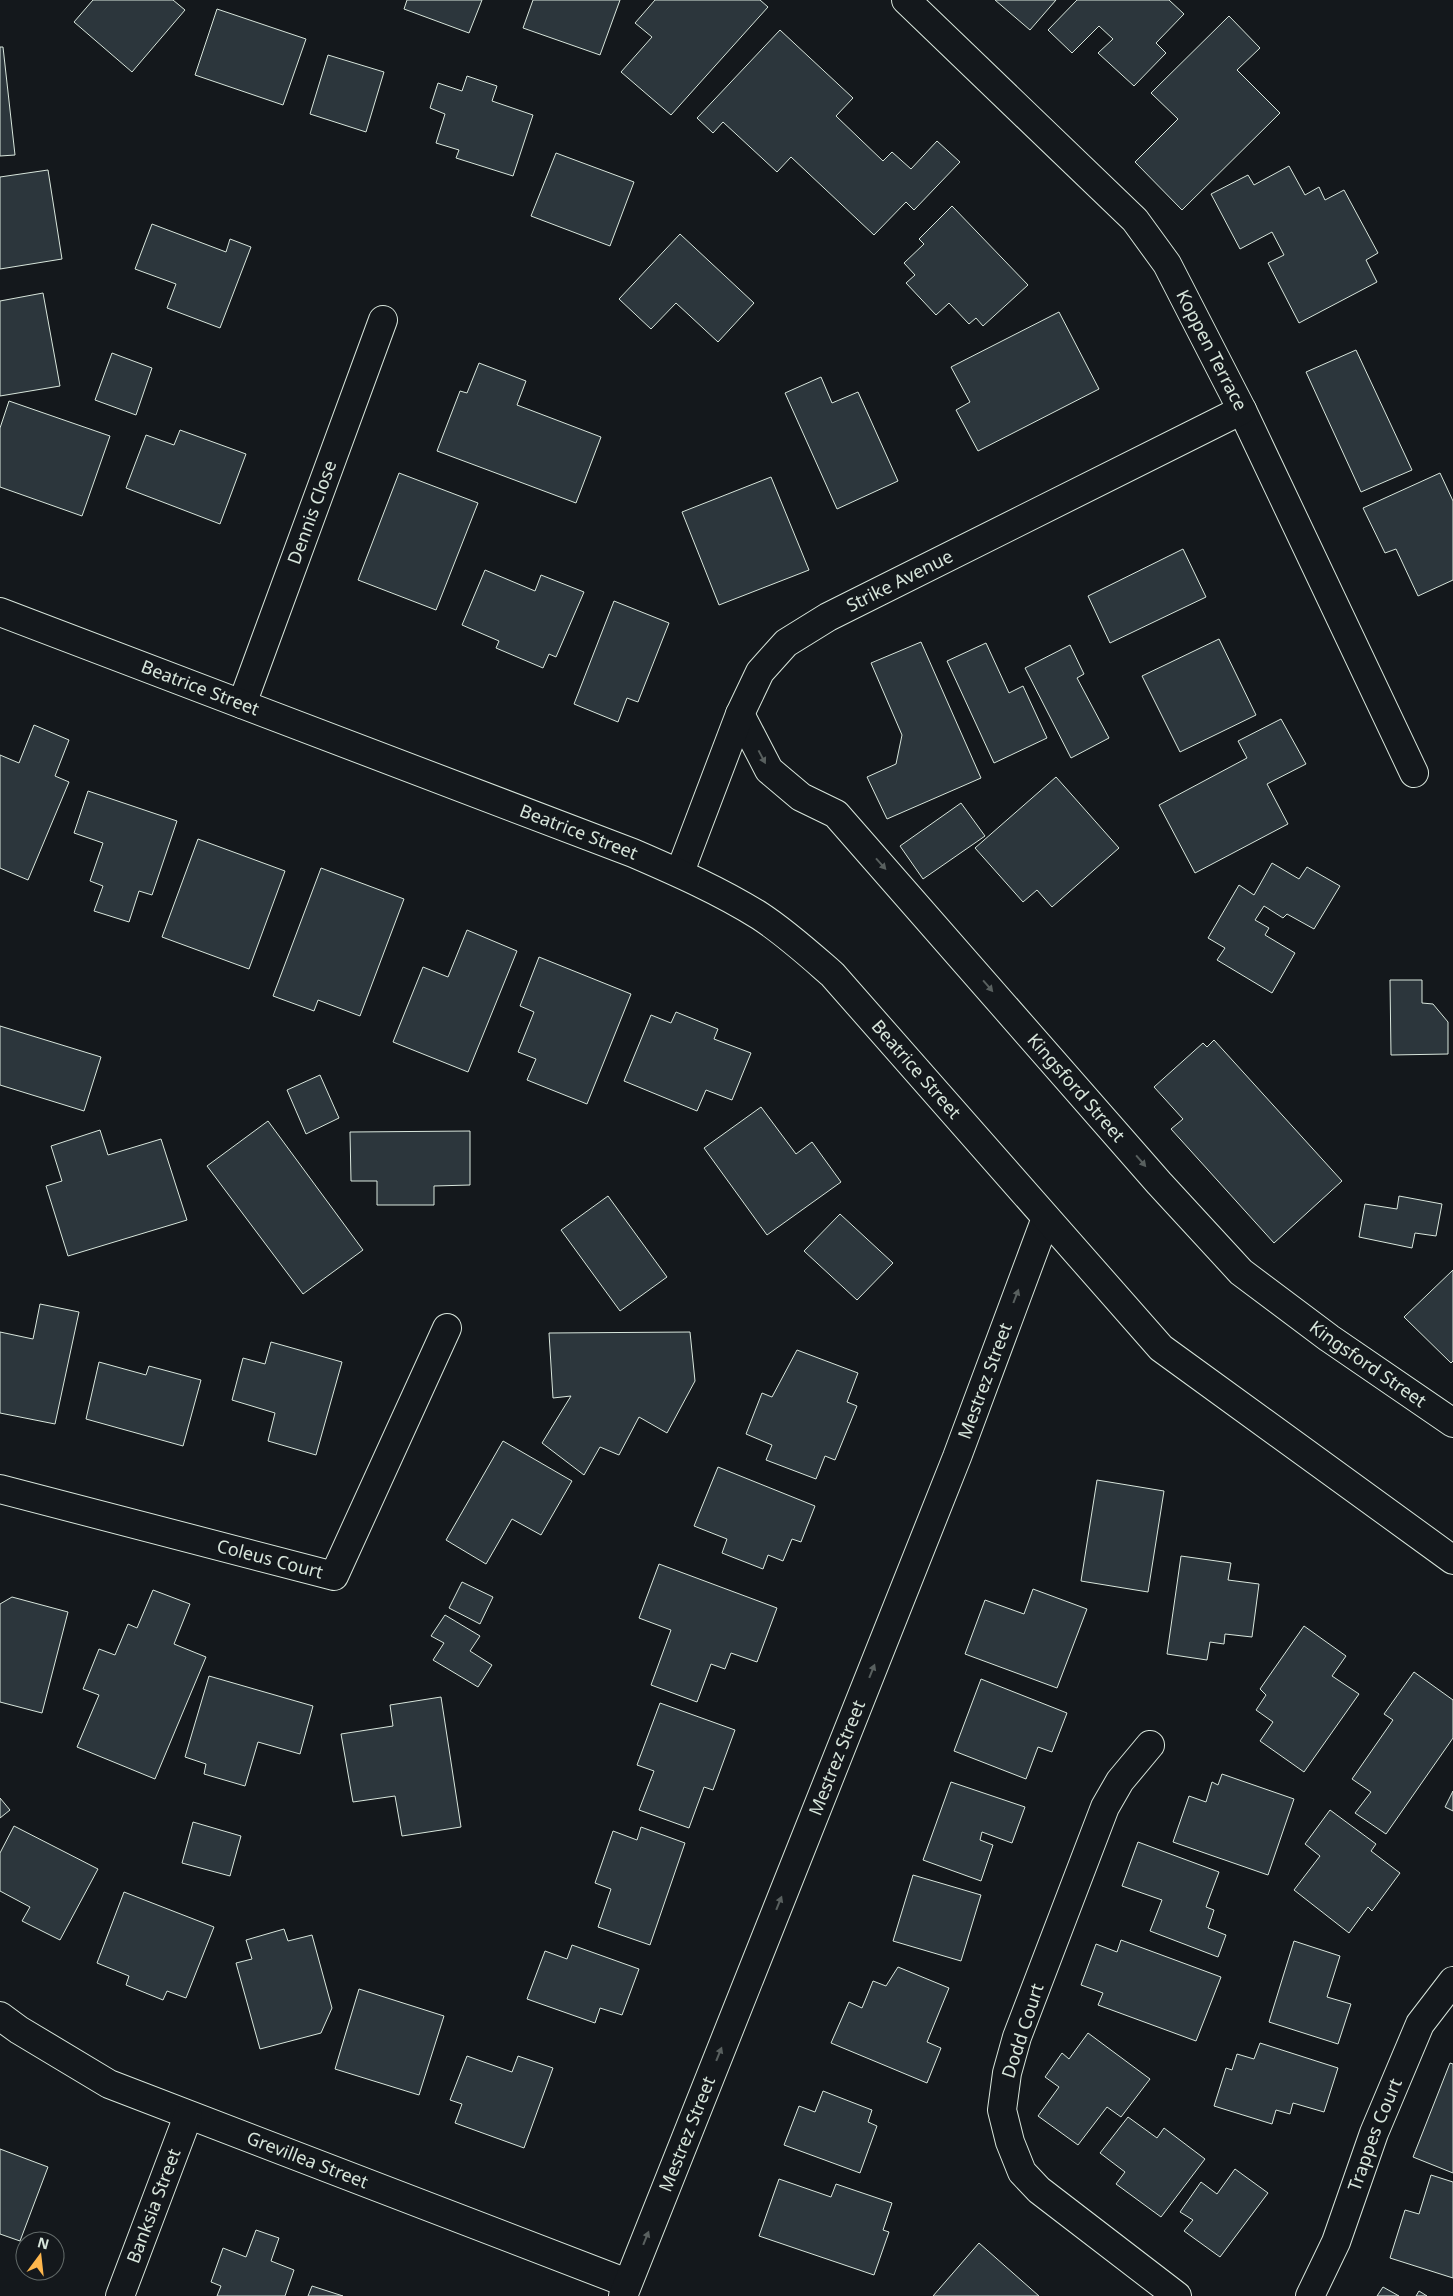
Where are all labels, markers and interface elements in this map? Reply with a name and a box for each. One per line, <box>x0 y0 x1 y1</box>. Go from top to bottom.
street label: Koppen Terrace <box>1171 285 1253 414</box>
street label: Dennis Close <box>281 457 341 568</box>
street label: Strike Avenue <box>842 544 957 617</box>
street label: Beatrice Street <box>138 654 263 721</box>
one-way arrow <box>758 750 767 764</box>
street label: Beatrice Street <box>516 798 642 865</box>
one-way arrow <box>875 857 887 869</box>
one-way arrow <box>983 979 994 992</box>
street label: Beatrice Street <box>867 1014 967 1124</box>
street label: Kingsford Street <box>1023 1028 1131 1147</box>
one-way arrow <box>1135 1155 1146 1168</box>
one-way arrow <box>1012 1288 1020 1303</box>
street label: Kingsford Street <box>1305 1315 1432 1412</box>
street label: Mestrez Street <box>952 1319 1017 1442</box>
street label: Coleus Court <box>215 1533 326 1584</box>
one-way arrow <box>868 1664 876 1678</box>
street label: Mestrez Street <box>802 1696 870 1819</box>
one-way arrow <box>775 1895 783 1910</box>
street label: Dodd Court <box>995 1980 1049 2081</box>
one-way arrow <box>715 2047 723 2061</box>
street label: Mestrez Street <box>653 2072 720 2195</box>
street label: Trappes Court <box>1342 2074 1407 2194</box>
street label: Grevillea Street <box>243 2125 372 2194</box>
street label: Banksia Street <box>120 2145 186 2267</box>
north arrow <box>15 2231 65 2281</box>
one-way arrow <box>642 2231 650 2245</box>
text: N <box>36 2232 51 2254</box>

